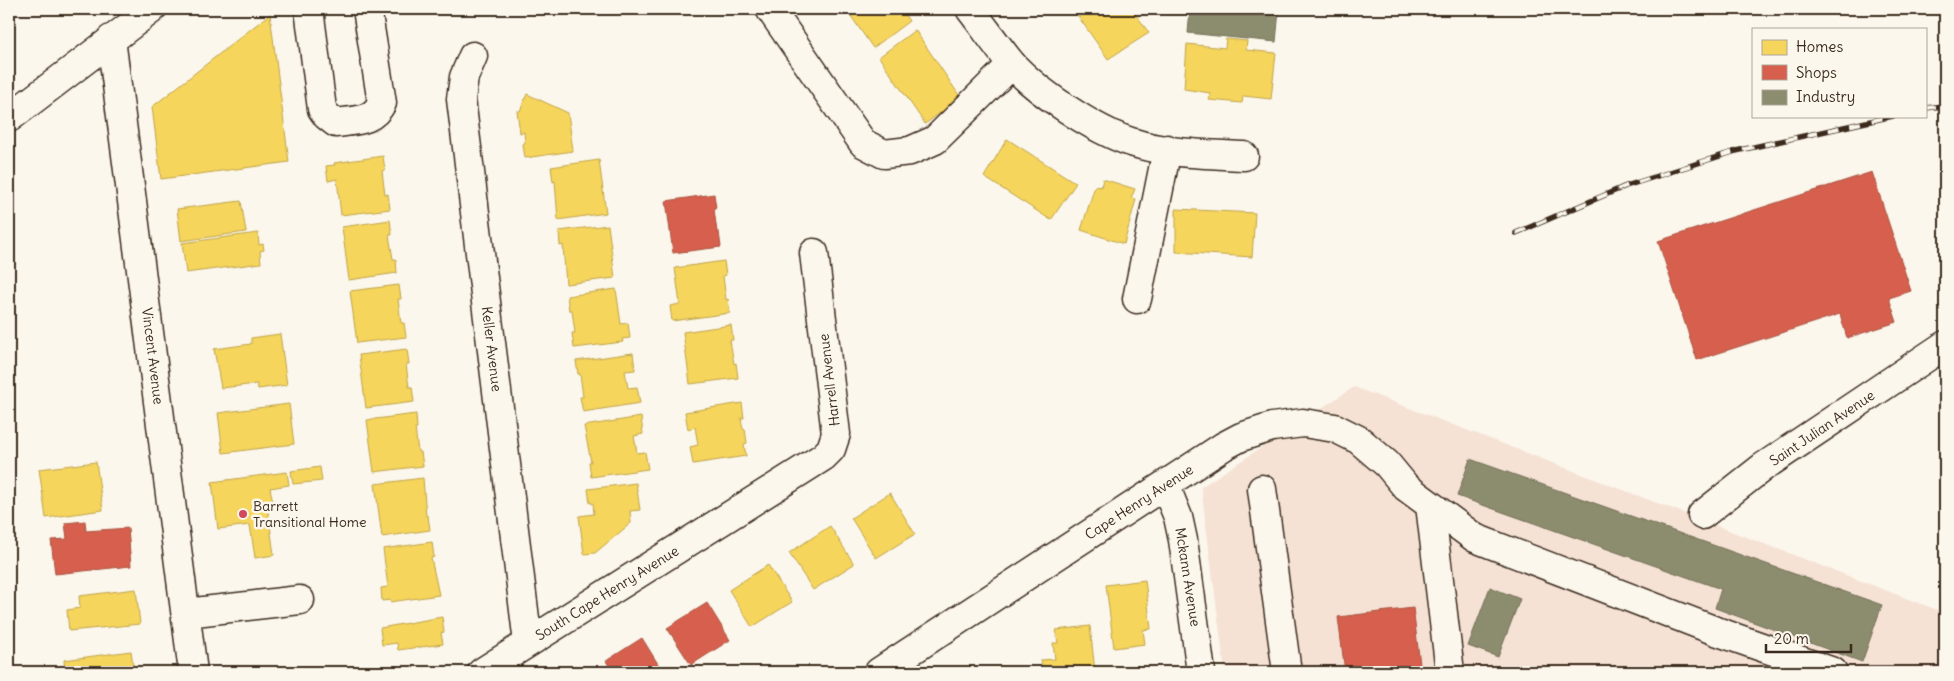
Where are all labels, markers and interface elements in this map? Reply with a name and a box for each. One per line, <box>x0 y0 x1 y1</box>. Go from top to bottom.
legend <box>1752 28 1926 118</box>
text: Homes <box>1796 37 1843 56</box>
text: Shops <box>1796 63 1837 82</box>
text: Industry <box>1796 87 1855 106</box>
street label: Keller Avenue <box>478 305 506 393</box>
street label: Vincent Avenue <box>138 307 168 405</box>
street label: Harrell Avenue <box>814 333 844 427</box>
street label: Saint Julian Avenue <box>1766 386 1878 470</box>
street label: Cape Henry Avenue <box>1081 460 1197 544</box>
place label: Barrett Transitional Home <box>253 497 367 531</box>
marker: Barrett Transitional Home <box>237 508 249 520</box>
street label: Mckann Avenue <box>1171 526 1205 628</box>
street label: South Cape Henry Avenue <box>532 542 682 644</box>
scale bar <box>1766 621 1852 653</box>
text: 20 m <box>1774 629 1809 648</box>

